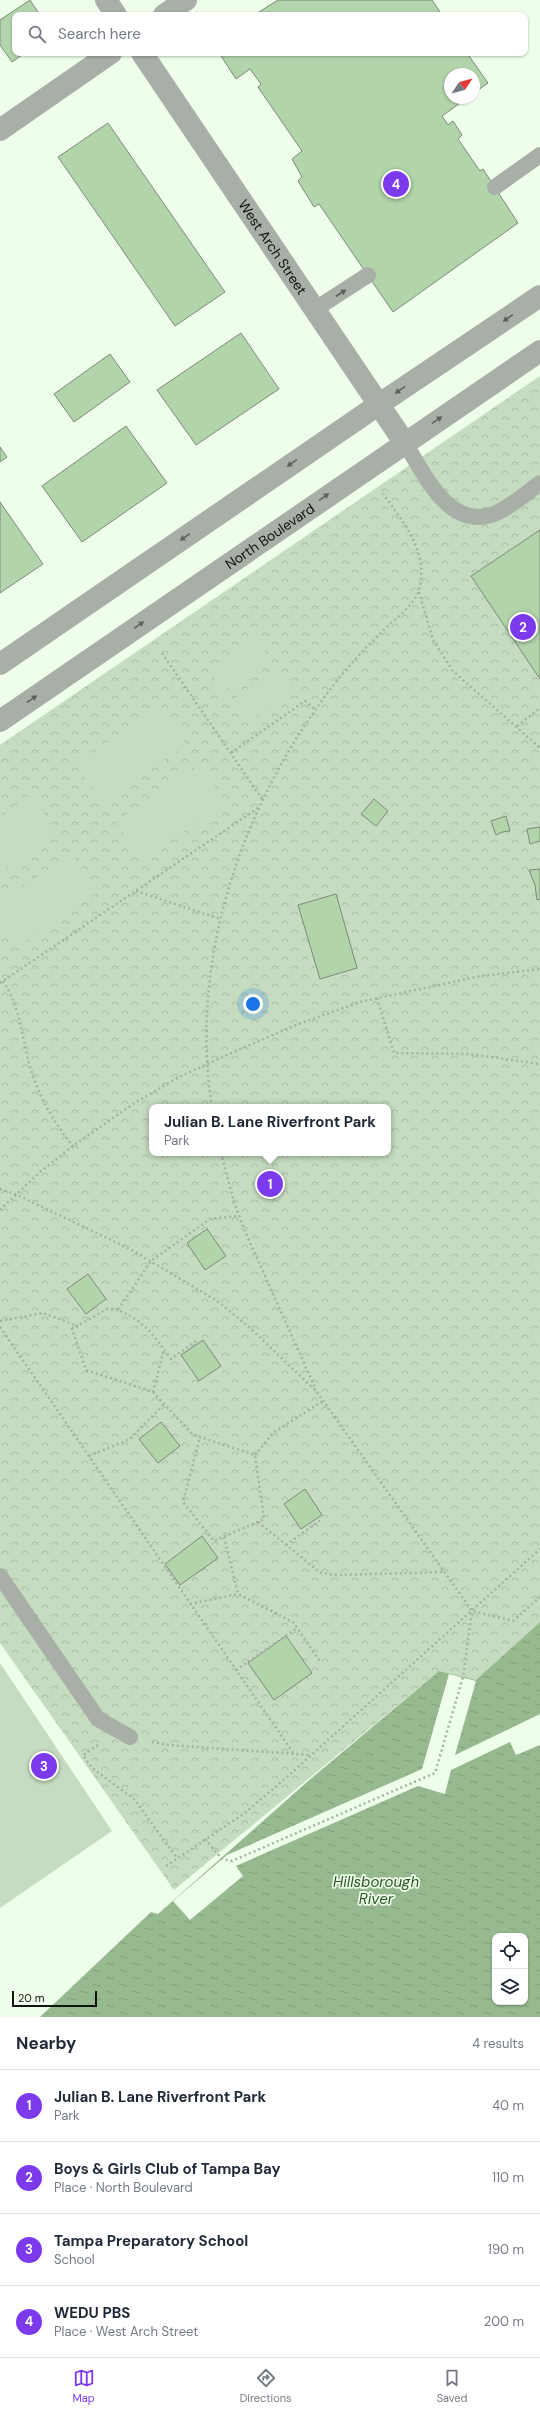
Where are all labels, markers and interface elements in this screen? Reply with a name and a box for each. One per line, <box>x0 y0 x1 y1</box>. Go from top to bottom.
search box <box>12 12 528 56</box>
icon: search <box>26 23 48 45</box>
text: Search here <box>58 24 141 44</box>
north arrow <box>444 68 480 104</box>
pin: 4 <box>383 169 409 199</box>
street label: West Arch Street <box>234 196 311 298</box>
one-way arrow <box>336 289 346 297</box>
one-way arrow <box>502 314 513 321</box>
one-way arrow <box>394 386 405 394</box>
one-way arrow <box>431 416 442 424</box>
one-way arrow <box>287 459 298 467</box>
one-way arrow <box>319 493 329 501</box>
street label: North Boulevard <box>222 499 318 573</box>
one-way arrow <box>180 533 190 541</box>
pin: 2 <box>510 612 536 642</box>
one-way arrow <box>134 621 144 629</box>
one-way arrow <box>27 695 37 703</box>
your location <box>243 994 263 1014</box>
popup <box>149 1104 391 1156</box>
text: Julian B. Lane Riverfront Park <box>164 1112 376 1132</box>
text: Park <box>164 1132 190 1149</box>
pin: 1 <box>257 1169 283 1199</box>
pin: 3 <box>31 1751 57 1781</box>
water label: Hillsborough River <box>333 1872 419 1909</box>
map controls <box>492 1933 528 2005</box>
button: locate <box>492 1933 528 1969</box>
button: layers <box>492 1969 528 2005</box>
scale bar <box>12 1989 97 2008</box>
text: 20 m <box>18 1991 44 2005</box>
text: Nearby <box>16 2032 76 2054</box>
text: 4 results <box>472 2035 524 2052</box>
text: Julian B. Lane Riverfront Park <box>54 2087 266 2107</box>
text: 1 <box>27 2097 31 2114</box>
text: 40 m <box>492 2097 524 2114</box>
text: Park <box>54 2107 80 2124</box>
text: Boys & Girls Club of Tampa Bay <box>54 2159 281 2179</box>
text: 2 <box>25 2169 33 2186</box>
text: 110 m <box>492 2169 524 2186</box>
text: Place · North Boulevard <box>54 2179 193 2196</box>
text: Tampa Preparatory School <box>54 2231 248 2251</box>
text: 3 <box>25 2241 33 2258</box>
text: 190 m <box>488 2241 524 2258</box>
text: School <box>54 2251 95 2268</box>
text: WEDU PBS <box>54 2303 130 2323</box>
text: 4 <box>25 2313 33 2330</box>
text: 200 m <box>484 2313 524 2330</box>
text: Place · West Arch Street <box>54 2323 198 2340</box>
tab: Map <box>73 2367 95 2405</box>
tab: Directions <box>240 2367 292 2405</box>
tab: Saved <box>437 2367 467 2405</box>

